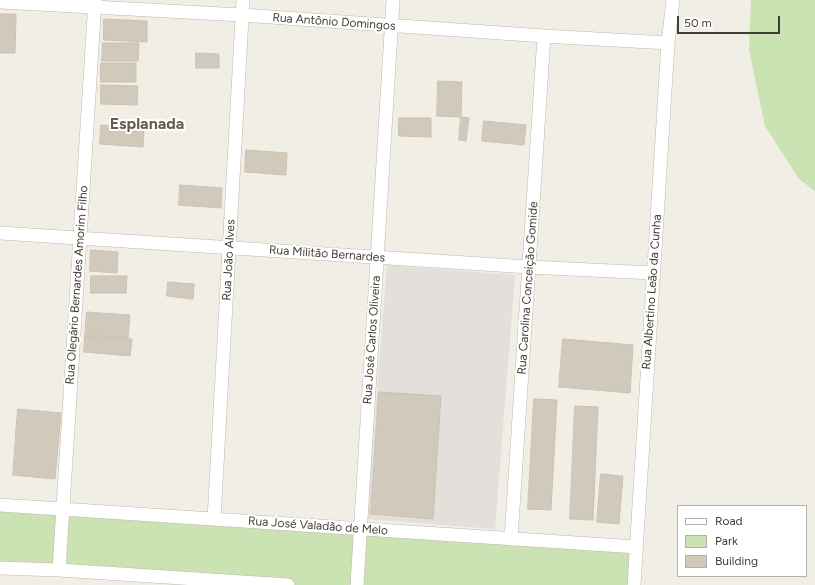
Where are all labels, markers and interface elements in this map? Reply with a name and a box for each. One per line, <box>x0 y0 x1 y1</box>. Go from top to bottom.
scale bar <box>679 8 782 34</box>
street label: Rua Antônio Domingos <box>272 11 396 33</box>
text: 50 m <box>684 16 712 30</box>
district label: Esplanada <box>110 114 184 134</box>
street label: Rua Olegário Bernardes Amorim Filho <box>63 185 91 385</box>
street label: Rua Carolina Conceição Gomide <box>515 201 541 375</box>
street label: Rua Albertino Leão da Cunha <box>639 214 665 370</box>
street label: Rua João Alves <box>220 219 238 301</box>
street label: Rua Militão Bernardes <box>269 243 385 265</box>
street label: Rua José Carlos Oliveira <box>360 275 384 405</box>
legend <box>677 505 807 577</box>
street label: Rua José Valadão de Melo <box>248 514 388 538</box>
text: Road <box>715 514 743 528</box>
text: Park <box>715 534 738 548</box>
text: Building <box>715 554 758 568</box>

